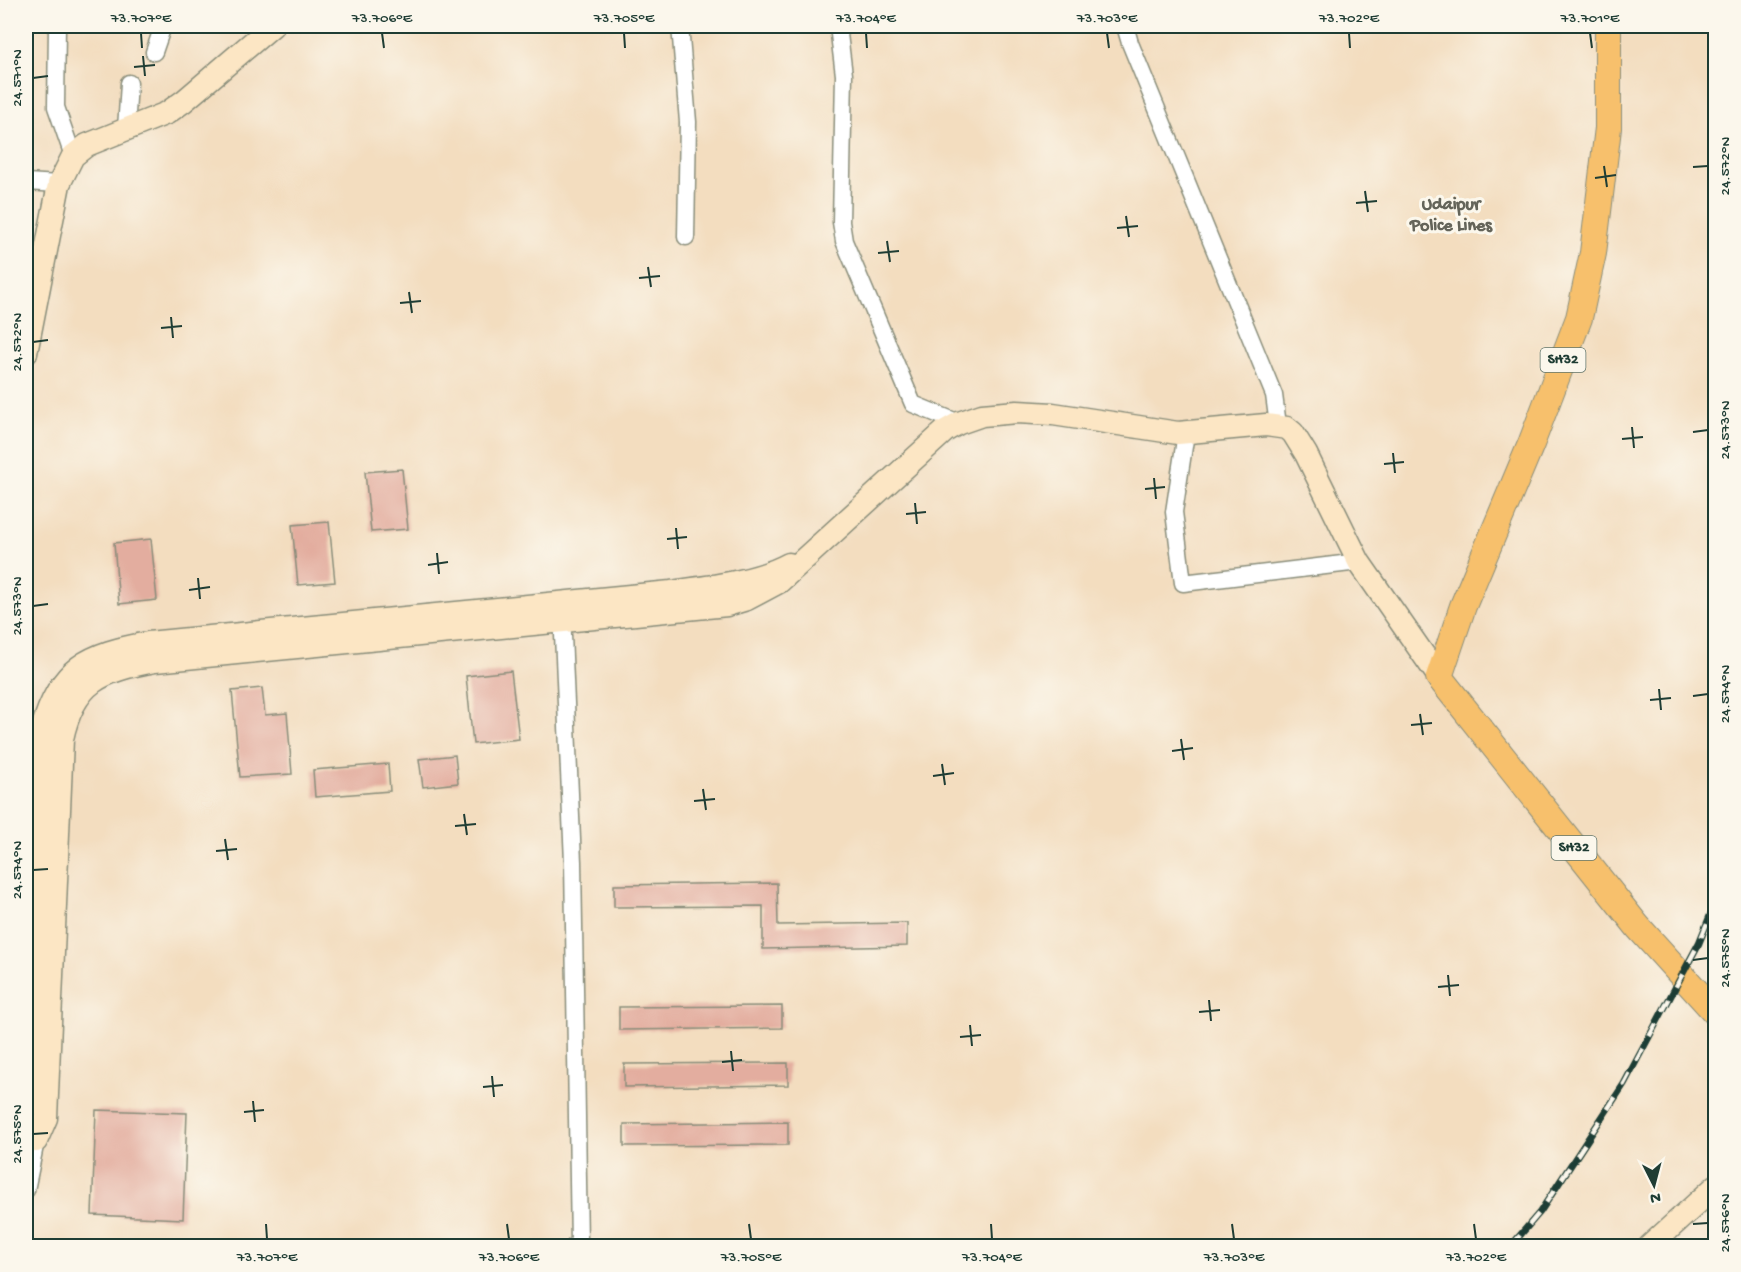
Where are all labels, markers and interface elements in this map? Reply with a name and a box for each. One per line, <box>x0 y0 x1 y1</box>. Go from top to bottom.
text: 73.707°E <box>110 10 172 28</box>
text: 73.706°E <box>351 10 413 28</box>
text: 73.705°E <box>593 10 655 28</box>
text: 73.704°E <box>835 10 897 28</box>
text: 73.703°E <box>1076 10 1138 28</box>
text: 73.702°E <box>1318 10 1380 28</box>
text: 73.701°E <box>1560 10 1620 28</box>
text: 24.571°N <box>9 49 27 107</box>
text: 24.572°N <box>1717 136 1735 195</box>
district label: Udaipur Police Lines <box>1409 195 1493 237</box>
text: 24.572°N <box>9 312 27 371</box>
road number: SH32 <box>1540 348 1586 372</box>
text: 24.573°N <box>1717 400 1735 460</box>
text: 24.573°N <box>9 576 27 636</box>
text: 24.574°N <box>1717 665 1735 723</box>
road number: SH32 <box>1552 836 1596 860</box>
text: 24.574°N <box>9 841 27 899</box>
text: 24.575°N <box>1717 928 1735 988</box>
text: 24.575°N <box>9 1104 27 1164</box>
north arrow <box>1624 1155 1684 1215</box>
text: N <box>1648 1186 1661 1206</box>
text: 24.576°N <box>1717 1193 1735 1253</box>
text: 73.707°E <box>236 1249 298 1267</box>
text: 73.706°E <box>478 1249 540 1267</box>
text: 73.705°E <box>720 1249 782 1267</box>
text: 73.704°E <box>961 1249 1023 1267</box>
text: 73.703°E <box>1203 1249 1265 1267</box>
text: 73.702°E <box>1445 1249 1507 1267</box>

